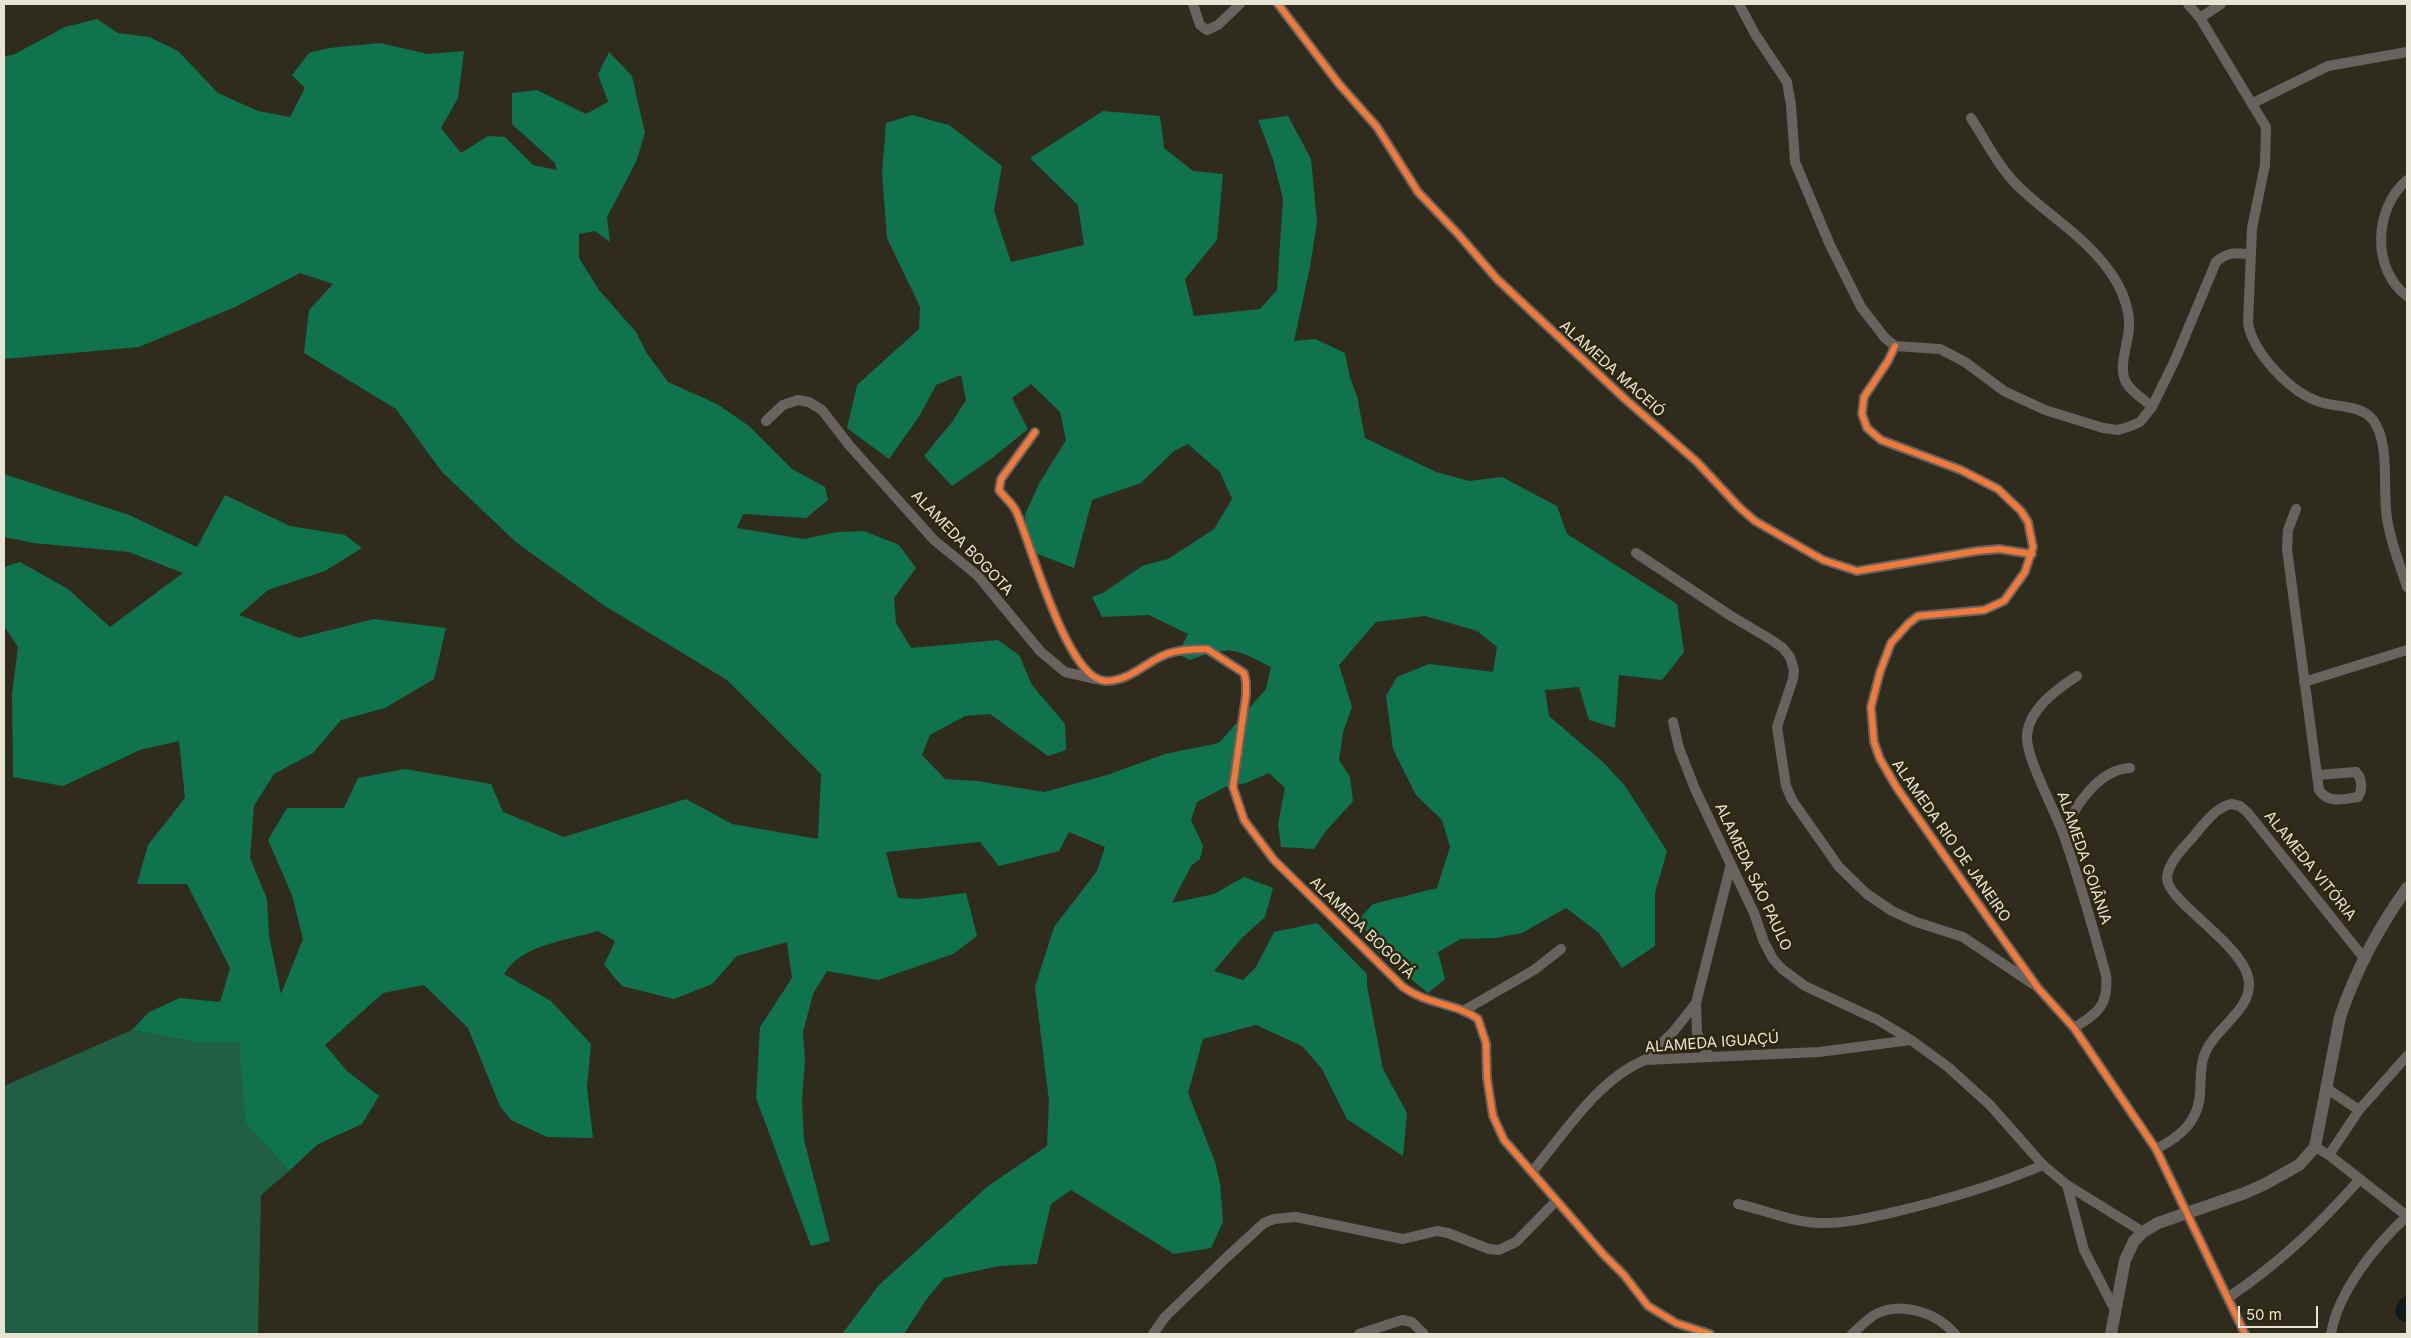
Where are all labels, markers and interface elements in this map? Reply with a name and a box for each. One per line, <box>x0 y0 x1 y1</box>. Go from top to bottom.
street label: ALAMEDA MACEIÓ <box>1556 317 1668 421</box>
street label: ALAMEDA BOGOTA <box>907 487 1017 599</box>
street label: ALAMEDA RIO DE JANEIRO <box>1888 756 2014 926</box>
street label: ALAMEDA GOIÂNIA <box>2053 789 2115 927</box>
street label: ALAMEDA SÃO PAULO <box>1711 800 1795 954</box>
street label: ALAMEDA VITÓRIA <box>2260 808 2360 924</box>
street label: ALAMEDA BOGOTÁ <box>1306 873 1418 983</box>
street label: ALAMEDA IGUAÇÚ <box>1644 1029 1780 1057</box>
scale bar <box>2241 1296 2321 1328</box>
text: 50 m <box>2246 1305 2282 1324</box>

